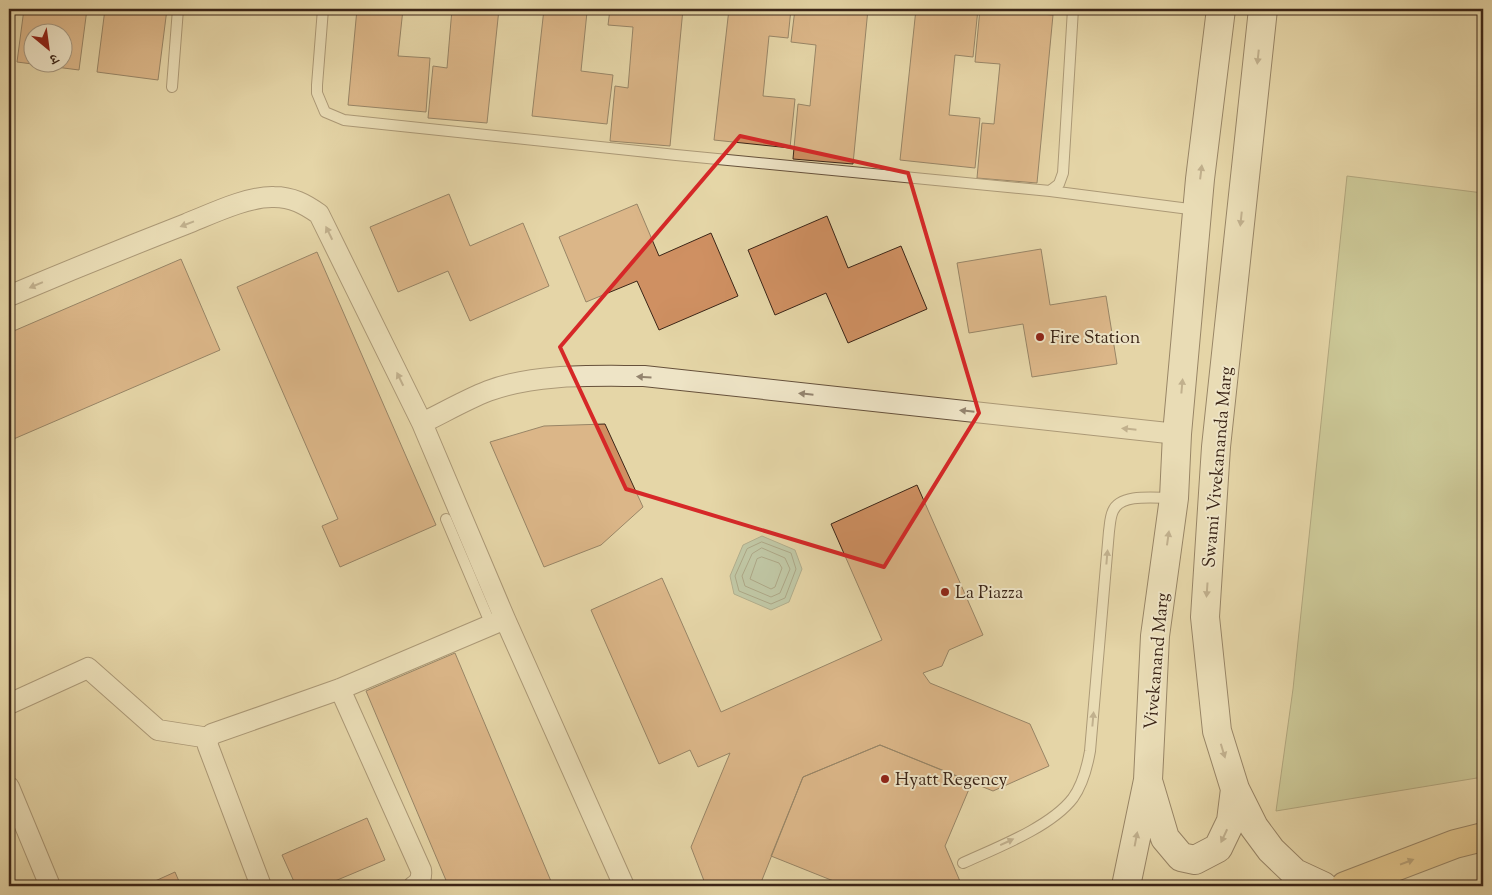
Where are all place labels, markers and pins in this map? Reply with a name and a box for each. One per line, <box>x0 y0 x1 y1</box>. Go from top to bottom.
place label: Fire Station <box>1050 326 1141 352</box>
marker: Fire Station <box>1034 331 1046 343</box>
place label: La Piazza <box>955 581 1023 607</box>
marker: La Piazza <box>939 586 951 598</box>
place label: Hyatt Regency <box>895 768 1007 794</box>
marker: Hyatt Regency <box>879 773 891 785</box>

